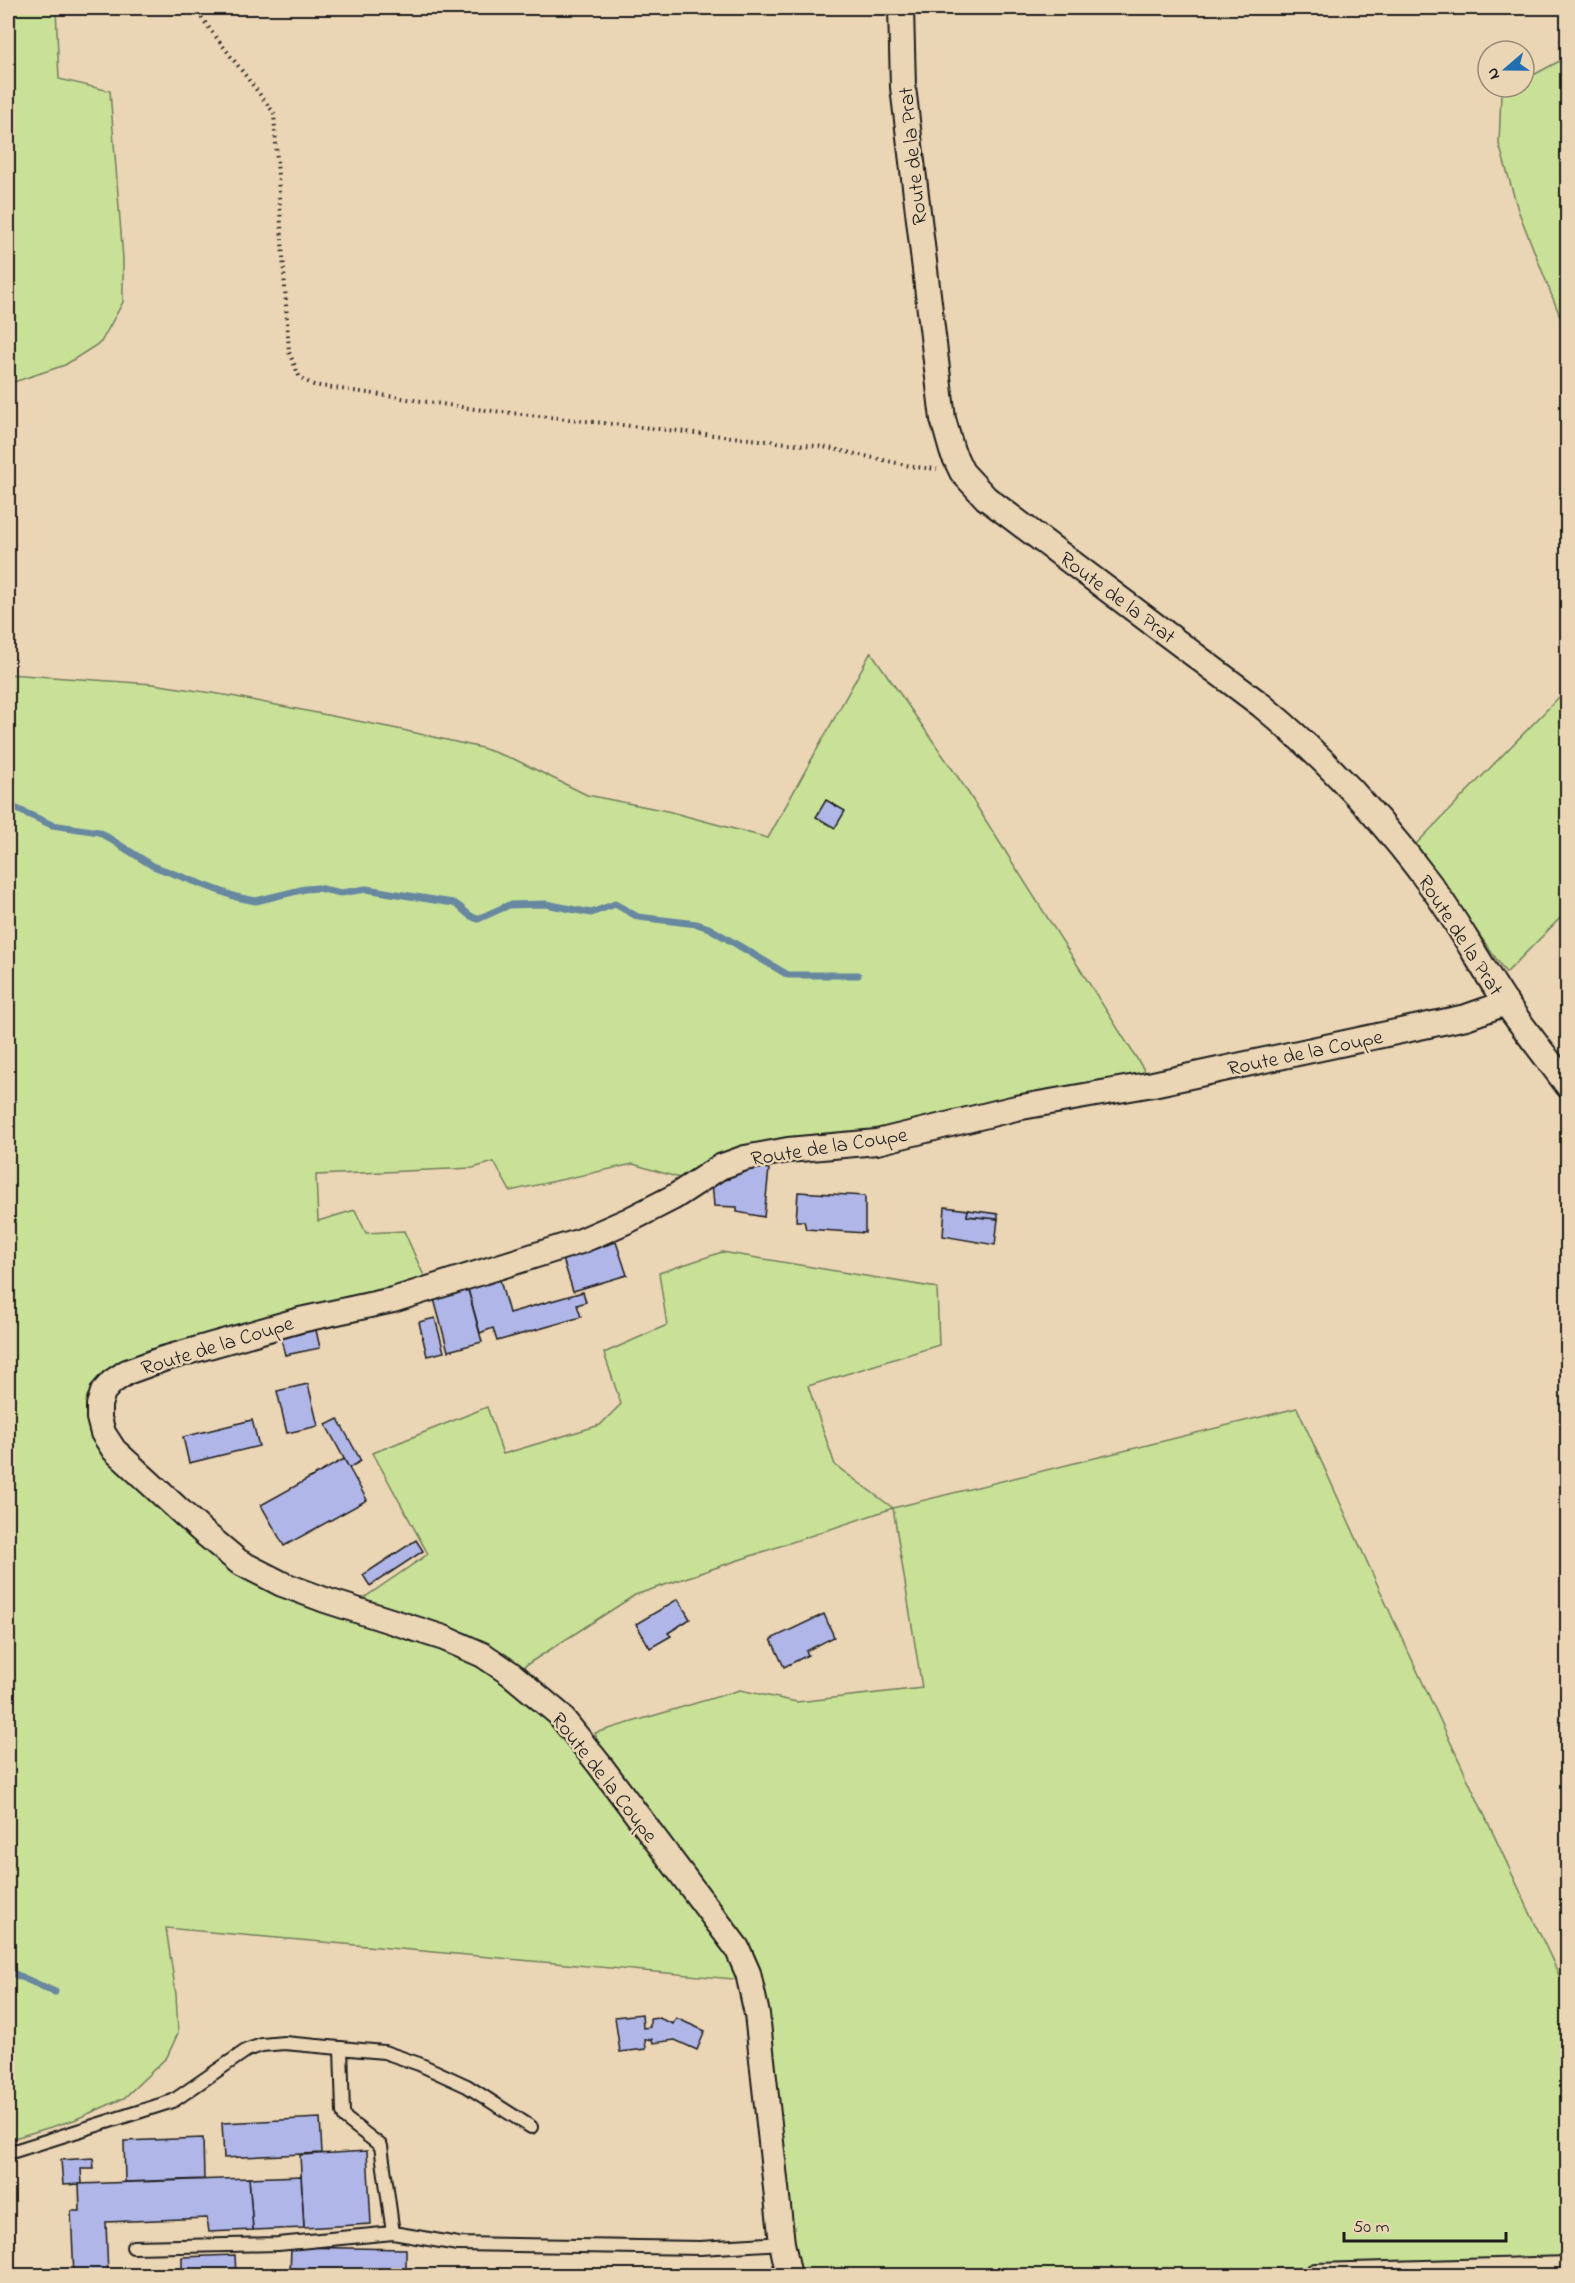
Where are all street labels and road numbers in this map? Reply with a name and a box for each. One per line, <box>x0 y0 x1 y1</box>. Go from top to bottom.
street label: Route de la Prat <box>892 85 936 226</box>
street label: Route de la Prat <box>1052 545 1181 652</box>
street label: Route de la Prat <box>1409 870 1510 1002</box>
street label: Route de la Coupe <box>1225 1023 1386 1085</box>
street label: Route de la Coupe <box>749 1121 910 1175</box>
street label: Route de la Coupe <box>138 1309 298 1384</box>
street label: Route de la Coupe <box>543 1707 664 1850</box>

